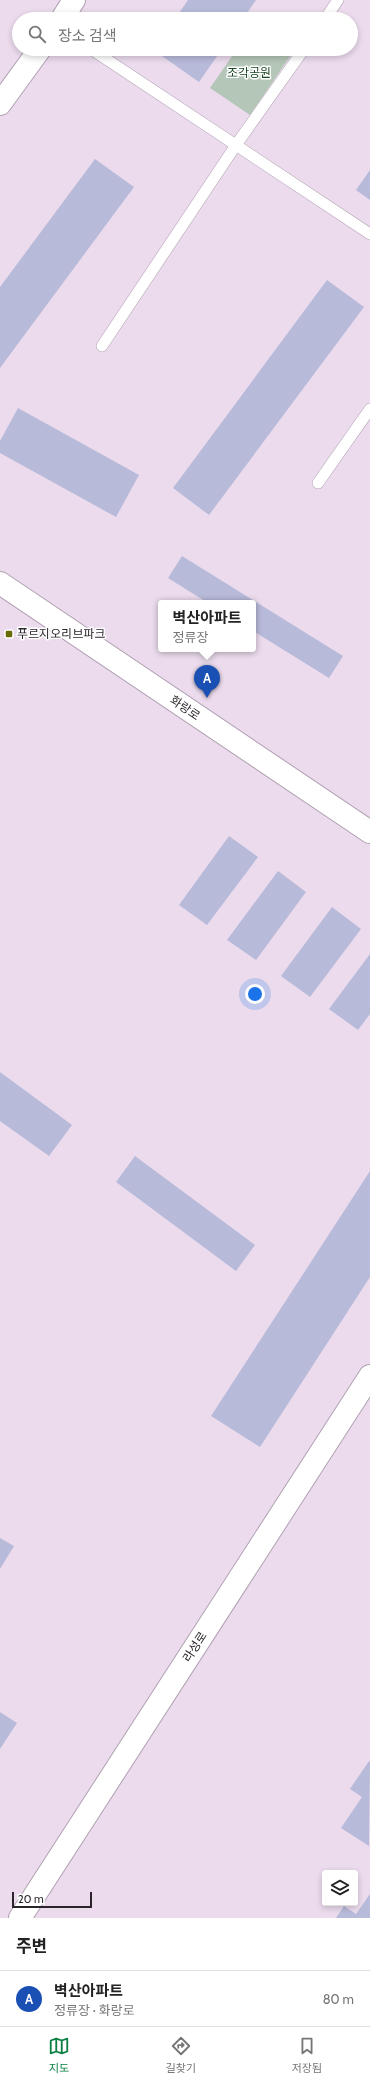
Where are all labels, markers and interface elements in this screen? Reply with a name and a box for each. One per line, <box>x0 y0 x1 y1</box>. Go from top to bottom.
search box <box>12 12 358 56</box>
icon: search <box>26 23 48 45</box>
text: 장소 검색 <box>58 27 117 45</box>
park label: 조각공원 <box>227 65 271 80</box>
popup <box>158 600 256 652</box>
text: 벽산아파트 <box>172 609 242 627</box>
place label: 푸르지오리브파크 <box>17 626 105 641</box>
marker: 푸르지오리브파크 <box>4 629 14 639</box>
text: 정류장 <box>172 629 208 645</box>
pin: A <box>194 665 220 698</box>
street label: 화랑로 <box>167 692 203 723</box>
your location <box>245 984 265 1004</box>
street label: 라성로 <box>179 1629 210 1665</box>
map controls <box>322 1870 358 1906</box>
button: layers <box>322 1870 358 1906</box>
scale bar <box>12 1890 92 1909</box>
text: 20 m <box>18 1892 44 1906</box>
text: 주변 <box>16 1936 47 1956</box>
text: 벽산아파트 <box>54 1982 123 2000</box>
text: A <box>25 1991 33 2007</box>
text: 80 m <box>323 1991 354 2007</box>
text: 정류장 · 화랑로 <box>54 2002 135 2018</box>
tab: 지도 <box>48 2035 70 2075</box>
tab: 길찾기 <box>166 2035 196 2075</box>
tab: 저장됨 <box>292 2035 322 2075</box>

